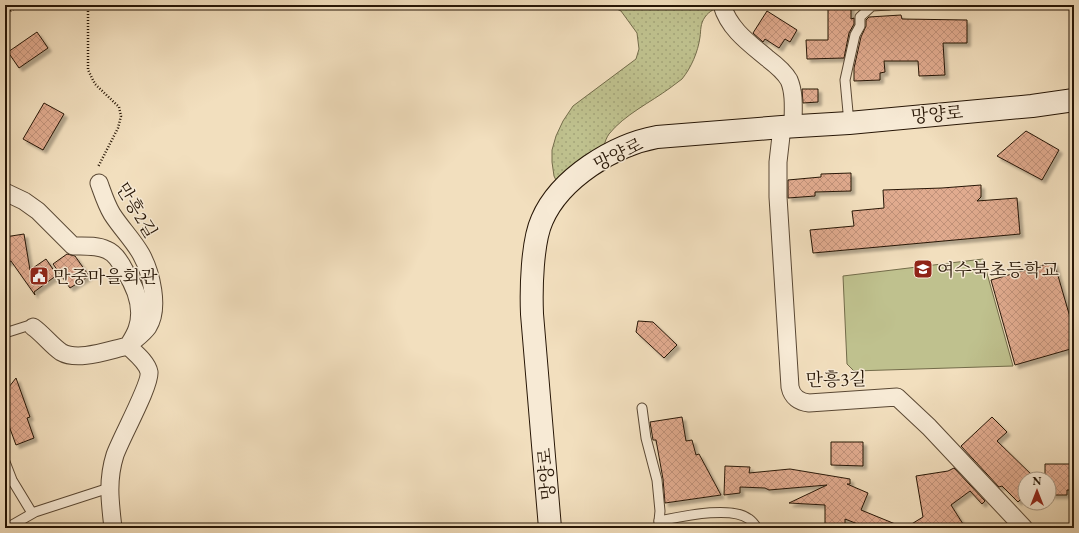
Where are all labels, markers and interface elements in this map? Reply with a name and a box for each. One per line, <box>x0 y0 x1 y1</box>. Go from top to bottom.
street label: 망양로 <box>910 100 964 128</box>
street label: 망양로 <box>590 132 646 176</box>
street label: 만흥2길 <box>111 178 163 242</box>
school or university icon: 여수북초등학교 <box>912 258 934 280</box>
place label: 여수북초등학교 <box>937 258 1059 281</box>
public building icon: 만중마을회관 <box>28 265 50 287</box>
place label: 만중마을회관 <box>53 265 158 288</box>
street label: 만흥3길 <box>805 367 867 391</box>
street label: 망양로 <box>532 447 560 501</box>
north arrow <box>1017 471 1057 511</box>
text: N <box>1033 474 1042 488</box>

